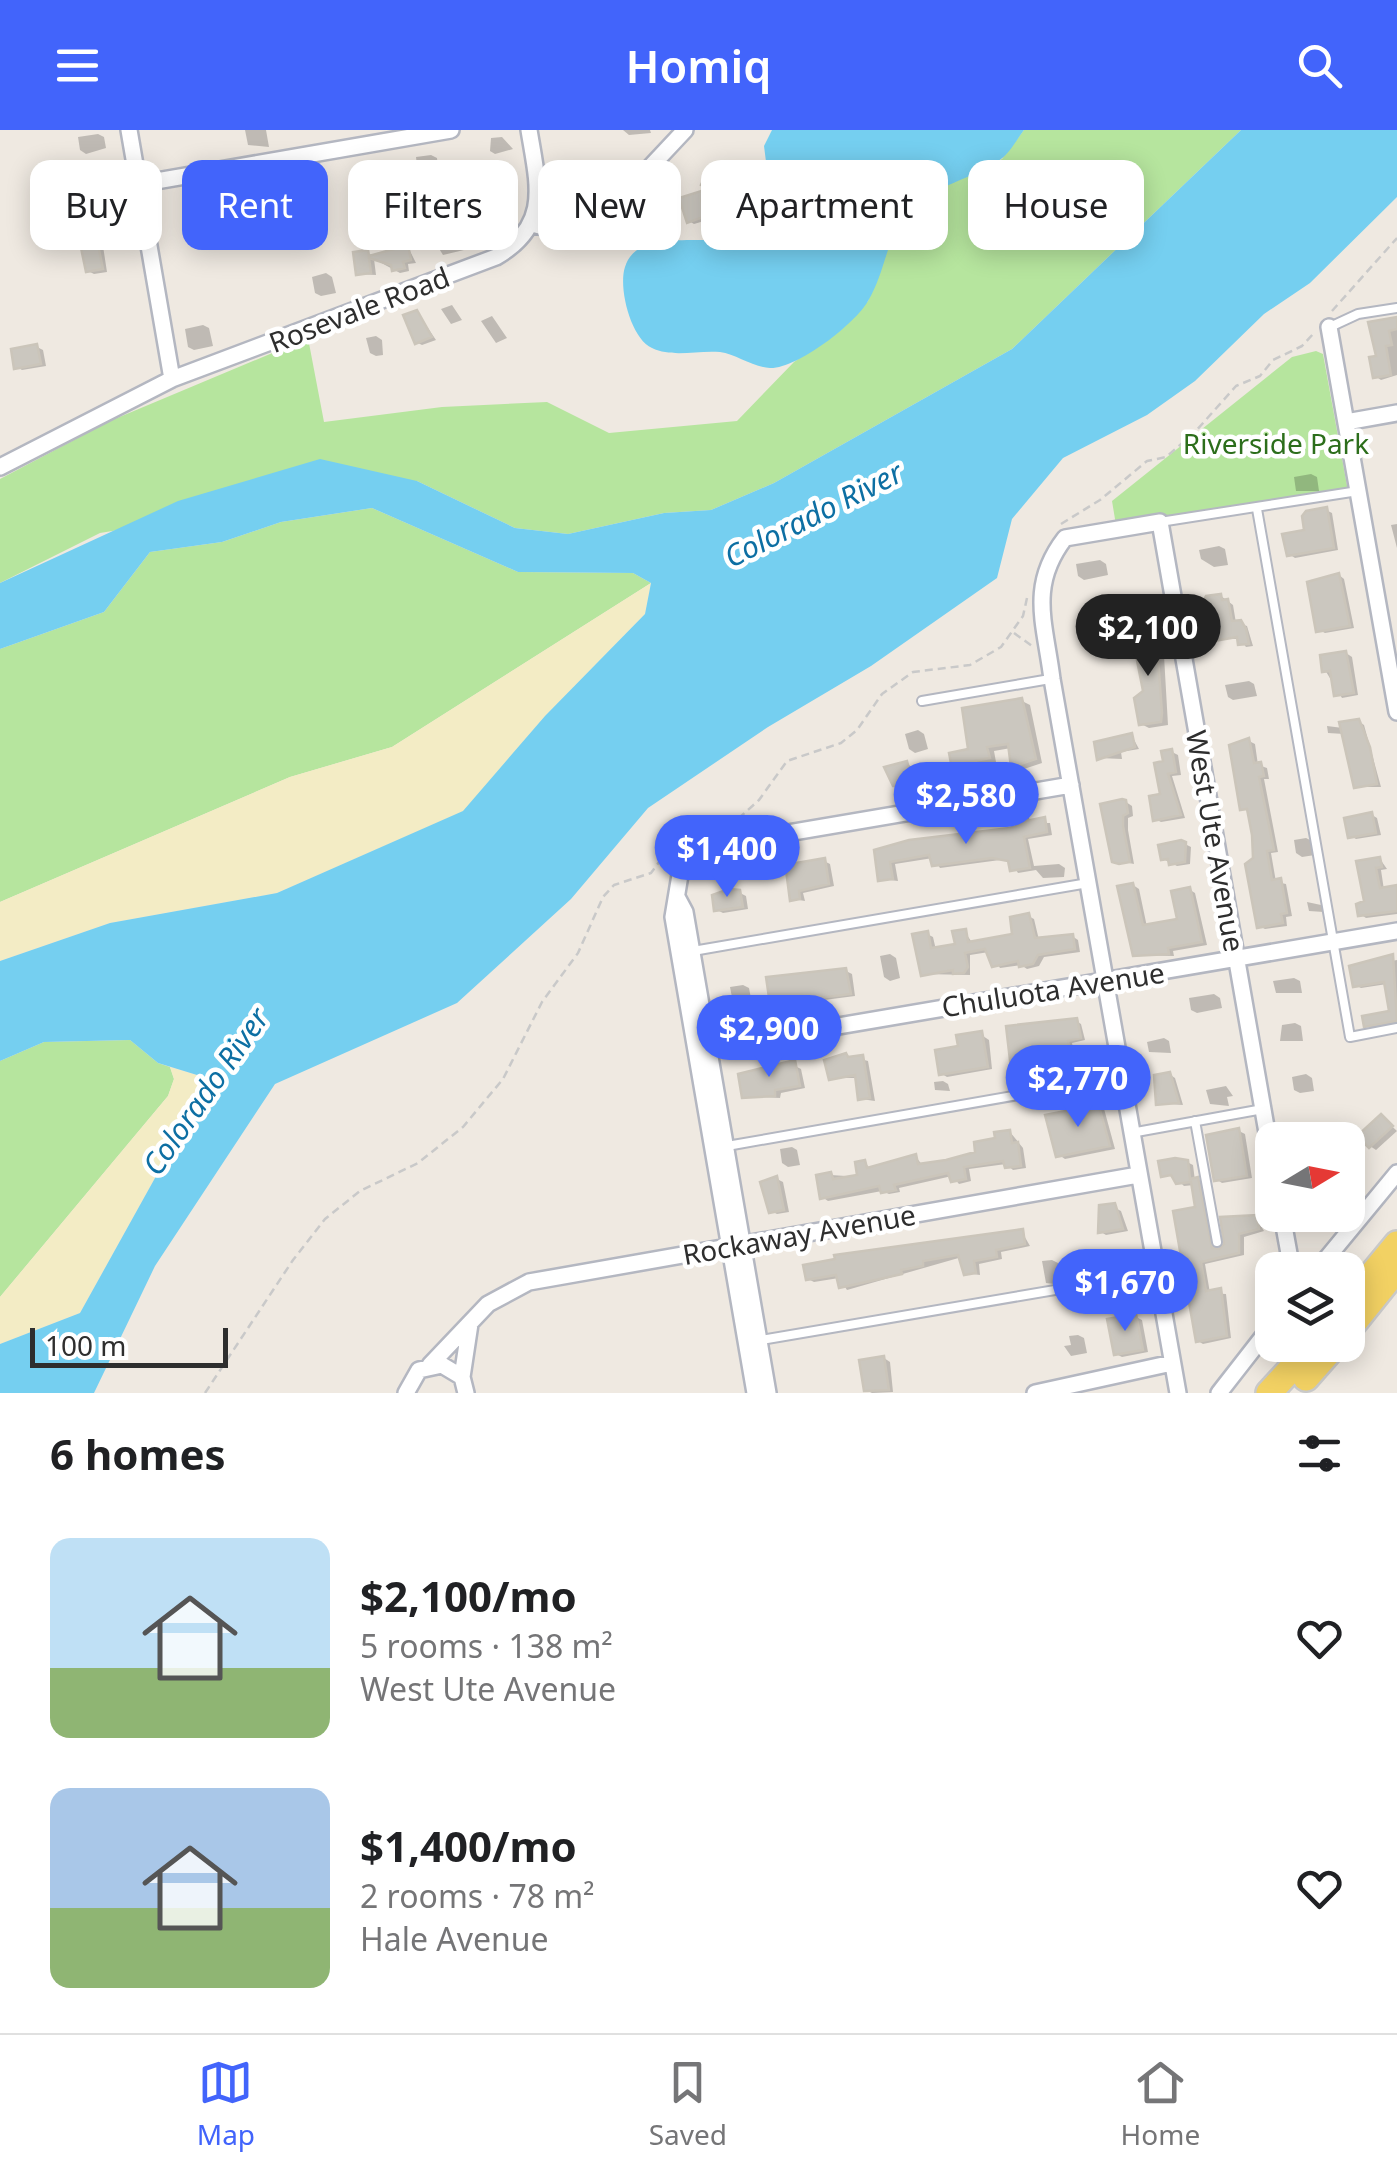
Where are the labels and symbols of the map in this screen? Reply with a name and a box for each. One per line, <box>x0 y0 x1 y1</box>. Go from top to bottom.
street label: Rosevale Road <box>263 257 455 361</box>
park label: Riverside Park <box>1183 424 1369 462</box>
water label: Colorado River <box>717 451 910 577</box>
pin: $2,100 <box>1067 594 1229 679</box>
street label: West Ute Avenue <box>1178 727 1254 955</box>
pin: $2,580 <box>885 762 1047 847</box>
pin: $1,400 <box>646 815 808 900</box>
street label: Chuluota Avenue <box>939 953 1167 1025</box>
pin: $2,900 <box>688 995 850 1080</box>
water label: Colorado River <box>132 998 278 1183</box>
pin: $2,770 <box>997 1045 1159 1130</box>
north arrow <box>1255 1122 1365 1232</box>
street label: Rockaway Avenue <box>679 1195 919 1273</box>
pin: $1,670 <box>1044 1249 1206 1334</box>
scale bar <box>30 1323 228 1368</box>

